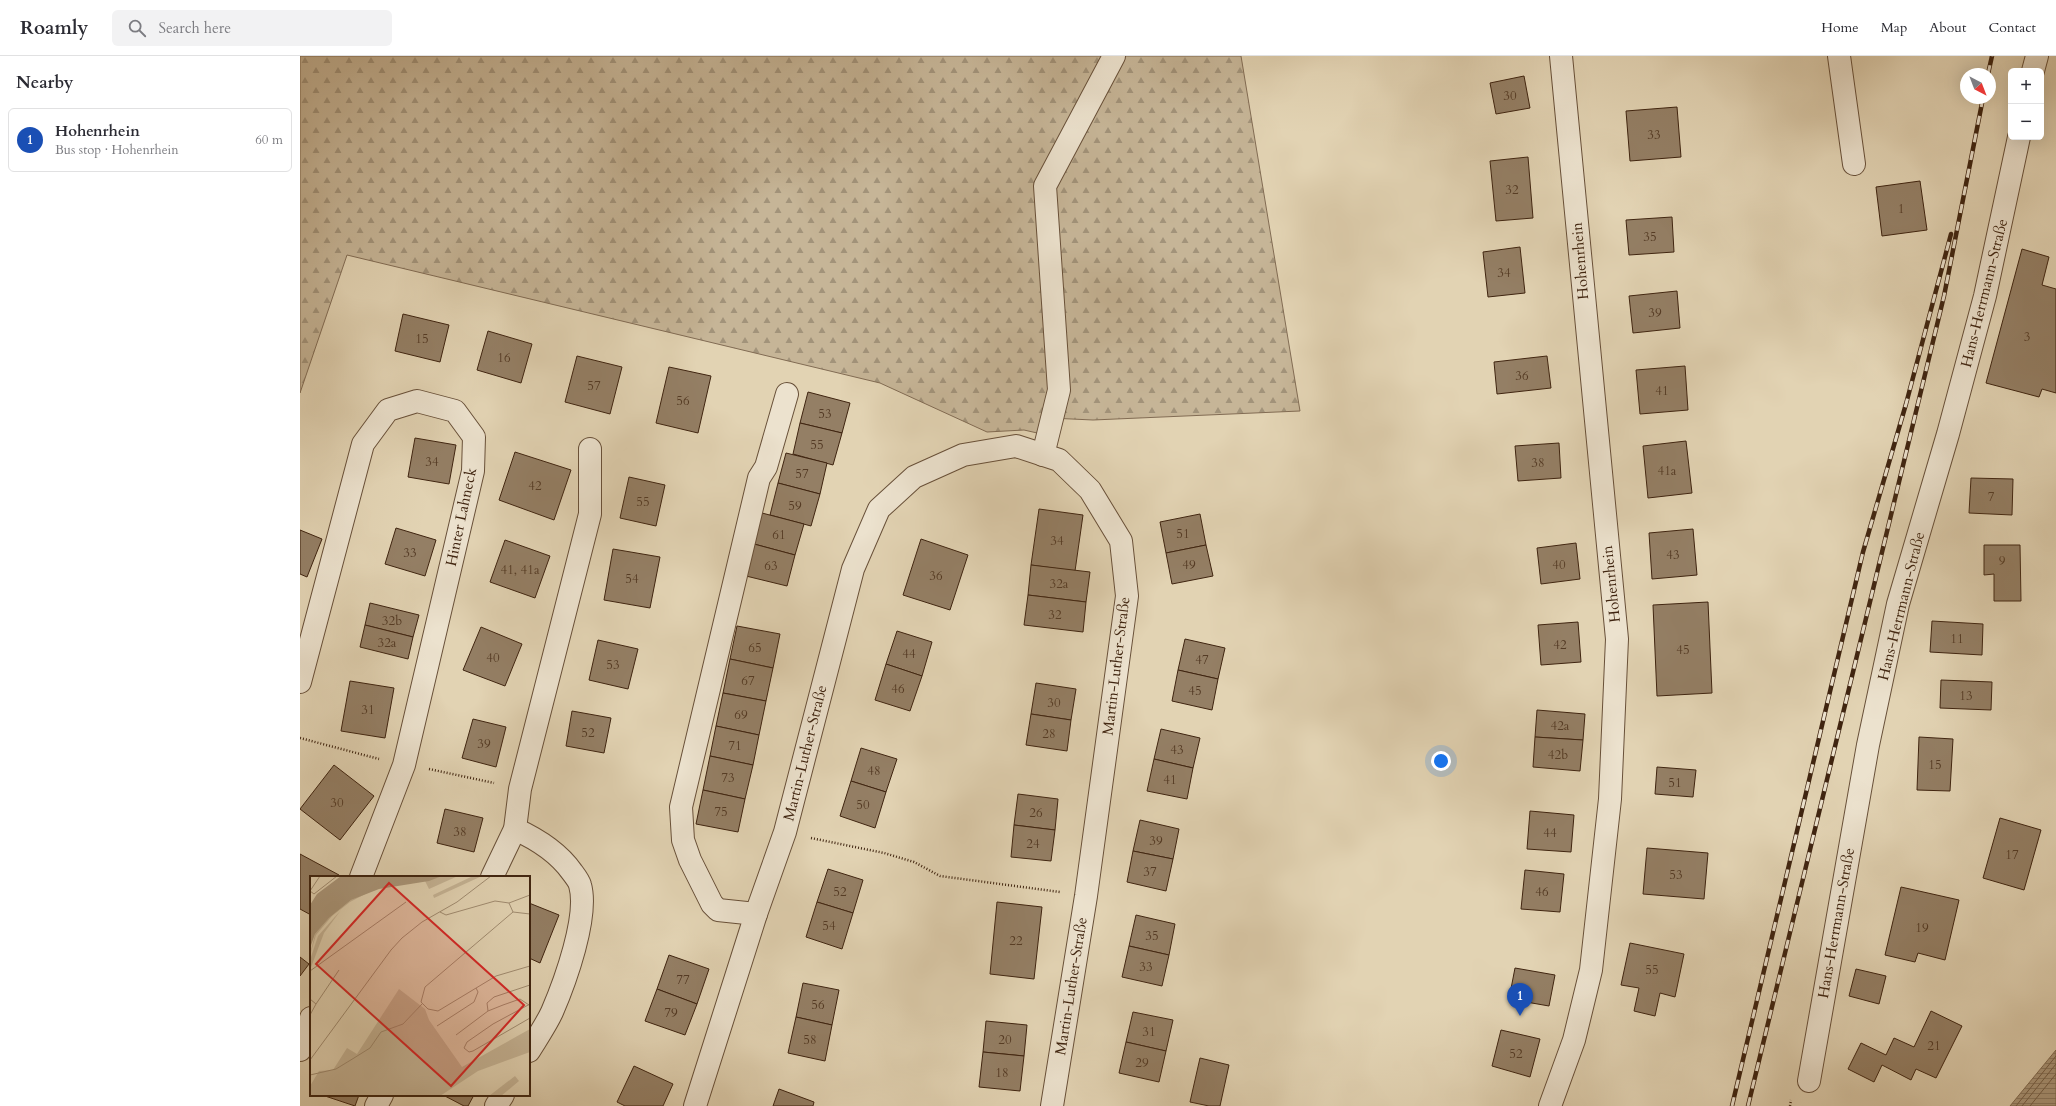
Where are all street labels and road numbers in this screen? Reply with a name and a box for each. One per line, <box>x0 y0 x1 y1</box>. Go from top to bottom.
street label: Hans-Herrmann-Straße <box>1956 216 2012 369</box>
street label: Hohenrhein <box>1567 221 1593 300</box>
street label: Hinter Lahneck <box>441 466 481 568</box>
street label: Hans-Herrmann-Straße <box>1873 529 1929 682</box>
street label: Hohenrhein <box>1597 544 1625 624</box>
street label: Martin-Luther-Straße <box>1098 595 1134 736</box>
street label: Martin-Luther-Straße <box>778 683 832 823</box>
street label: Hans-Herrmann-Straße <box>1813 846 1859 1000</box>
street label: Martin-Luther-Straße <box>1050 915 1092 1056</box>

